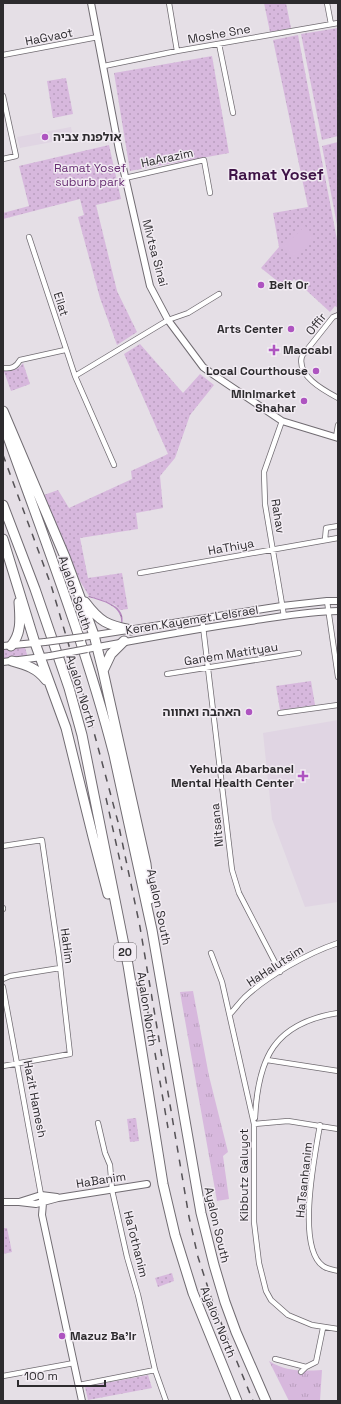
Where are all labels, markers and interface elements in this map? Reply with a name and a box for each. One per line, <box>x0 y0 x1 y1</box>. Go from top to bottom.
street label: Moshe Sne <box>186 21 252 47</box>
street label: HaGvaot <box>24 25 74 49</box>
place label: אולפנת צביה <box>53 129 122 145</box>
marker: אולפנת צביה <box>40 132 50 142</box>
street label: HaArazim <box>139 145 195 171</box>
park label: Ramat Yosef suburb park <box>54 160 126 190</box>
district label: Ramat Yosef <box>228 164 324 185</box>
street label: Mivtsa Sinai <box>138 218 172 288</box>
place label: Beit Or <box>269 277 309 293</box>
marker: Beit Or <box>256 280 266 290</box>
street label: Eilat <box>50 290 72 318</box>
street label: Offir <box>302 309 330 339</box>
place label: Arts Center <box>217 321 283 337</box>
marker: Arts Center <box>286 324 296 334</box>
place label: Maccabi <box>283 342 332 358</box>
marker: Maccabi <box>268 344 280 356</box>
place label: Local Courthouse <box>206 363 308 379</box>
marker: Local Courthouse <box>311 366 321 376</box>
place label: Minimarket Shahar <box>231 386 296 416</box>
marker: Minimarket Shahar <box>299 396 309 406</box>
street label: Rahav <box>267 498 289 535</box>
street label: HaThiya <box>207 535 255 559</box>
street label: Ayalon South <box>55 554 95 632</box>
street label: Keren Kayemet LeIsrael <box>124 602 260 638</box>
street label: Ganem Matityau <box>183 639 279 669</box>
street label: Ayalon North <box>62 653 100 729</box>
place label: האהבה ואחווה <box>163 704 241 720</box>
marker: האהבה ואחווה <box>244 707 254 717</box>
place label: Yehuda Abarbanel Mental Health Center <box>171 761 294 791</box>
marker: Yehuda Abarbanel Mental Health Center <box>297 770 309 782</box>
street label: Nitsana <box>207 802 227 848</box>
street label: Ayalon South <box>143 867 175 947</box>
street label: HaHim <box>57 927 77 965</box>
street label: HaHalutsim <box>243 942 307 990</box>
road number: 20 <box>114 943 136 961</box>
street label: Ayalon North <box>133 971 161 1047</box>
street label: Hazit Hamesh <box>20 1059 50 1139</box>
street label: Kibbutz Galuyot <box>236 1128 252 1222</box>
street label: HaTsanhanim <box>292 1141 316 1219</box>
street label: HaBanim <box>75 1168 127 1192</box>
street label: Ayalon South <box>200 1185 234 1265</box>
street label: HaTothanim <box>120 1209 152 1279</box>
street label: Ayalon North <box>196 1284 240 1360</box>
place label: Mazuz Ba'ir <box>70 1328 137 1344</box>
marker: Mazuz Ba'ir <box>57 1331 67 1341</box>
scale bar <box>18 1362 105 1388</box>
text: 100 m <box>24 1368 58 1384</box>

